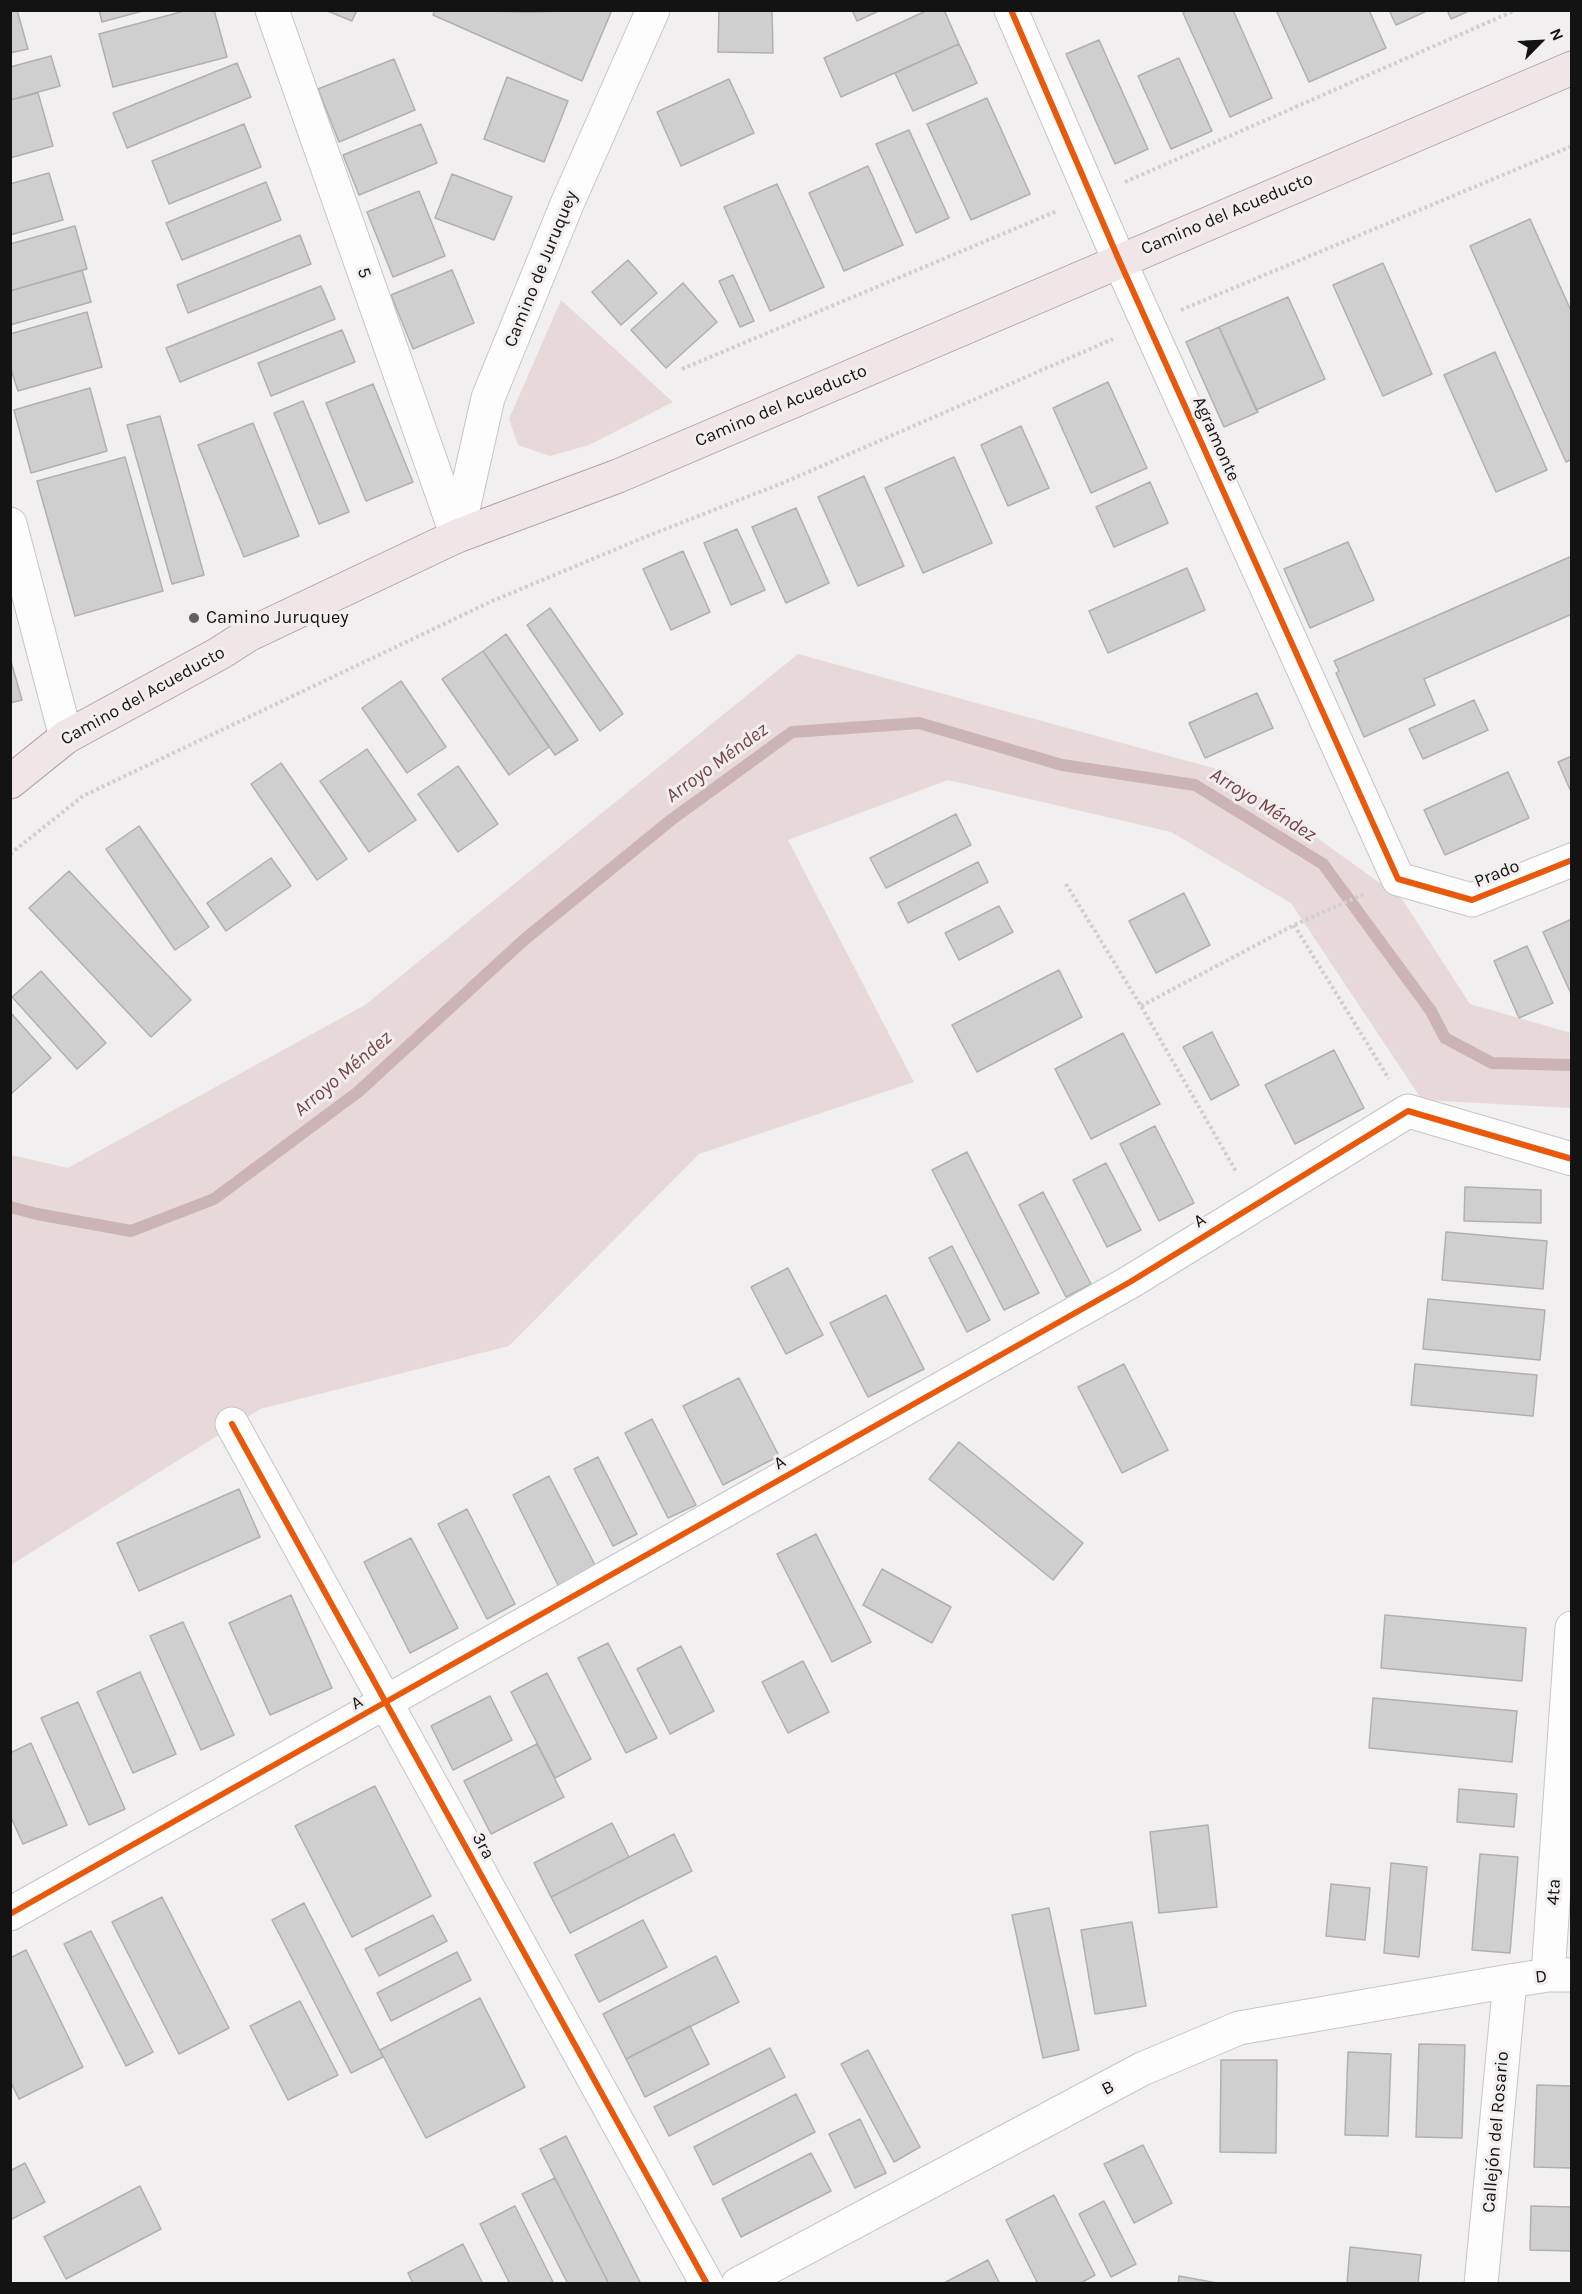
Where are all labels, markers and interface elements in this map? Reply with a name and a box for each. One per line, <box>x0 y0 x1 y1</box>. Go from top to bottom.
north arrow <box>1510 12 1570 72</box>
text: N <box>1546 25 1568 44</box>
street label: Camino del Acueducto <box>1138 168 1316 260</box>
street label: Camino de Juruquey <box>500 188 582 350</box>
street label: 5 <box>352 265 376 281</box>
street label: Camino del Acueducto <box>692 360 870 452</box>
street label: Agramonte <box>1188 393 1244 485</box>
place label: Camino Juruquey <box>206 607 349 629</box>
marker: Camino Juruquey <box>187 611 201 625</box>
street label: Camino del Acueducto <box>57 642 229 750</box>
water label: Arroyo Méndez <box>661 718 773 808</box>
water label: Arroyo Méndez <box>1206 763 1320 847</box>
street label: Prado <box>1471 855 1523 893</box>
water label: Arroyo Méndez <box>289 1026 397 1122</box>
street label: A <box>1190 1209 1210 1233</box>
street label: A <box>770 1451 790 1475</box>
street label: A <box>347 1691 367 1715</box>
street label: 3ra <box>467 1829 499 1863</box>
street label: 4ta <box>1542 1878 1566 1906</box>
street label: D <box>1534 1966 1548 1988</box>
street label: Callejón del Rosario <box>1478 2050 1514 2214</box>
street label: B <box>1098 2076 1118 2100</box>

